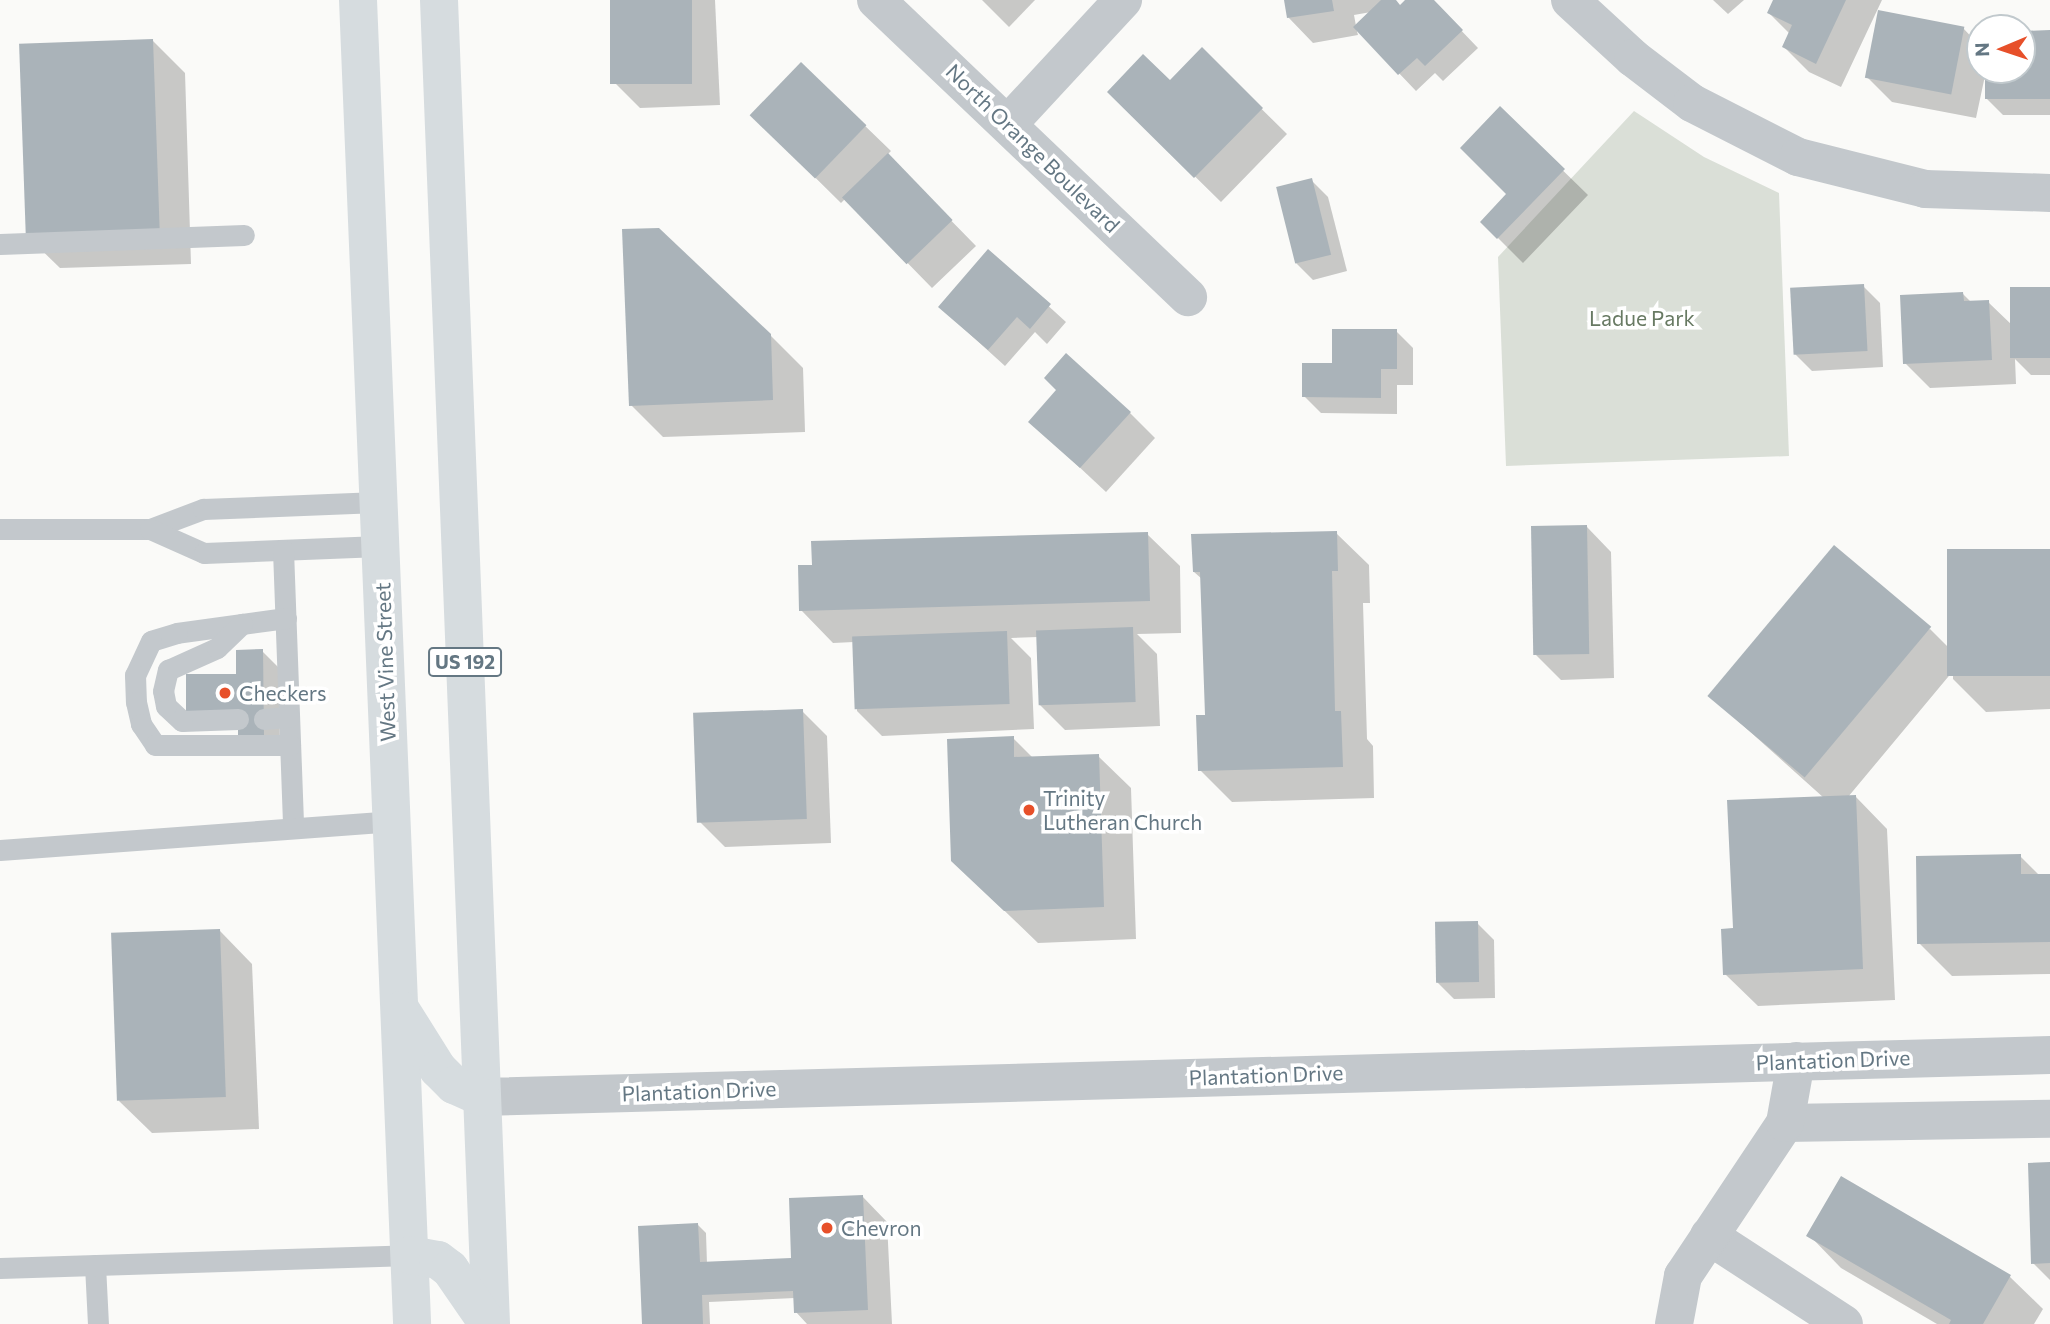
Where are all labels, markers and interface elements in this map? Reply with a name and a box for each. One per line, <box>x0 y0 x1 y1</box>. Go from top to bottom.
north arrow <box>1966 14 2036 84</box>
text: N <box>1970 42 1993 57</box>
street label: North Orange Boulevard <box>941 58 1125 238</box>
park label: Ladue Park <box>1589 305 1695 331</box>
street label: West Vine Street <box>370 582 400 742</box>
road number: US 192 <box>426 646 504 678</box>
place label: Checkers <box>239 680 326 706</box>
marker: Checkers <box>217 685 233 701</box>
place label: Trinity Lutheran Church <box>1043 785 1202 835</box>
marker: Trinity Lutheran Church <box>1021 802 1037 818</box>
street label: Plantation Drive <box>1755 1045 1911 1075</box>
street label: Plantation Drive <box>1188 1060 1344 1090</box>
street label: Plantation Drive <box>621 1076 777 1106</box>
place label: Chevron <box>841 1215 922 1241</box>
marker: Chevron <box>819 1220 835 1236</box>

